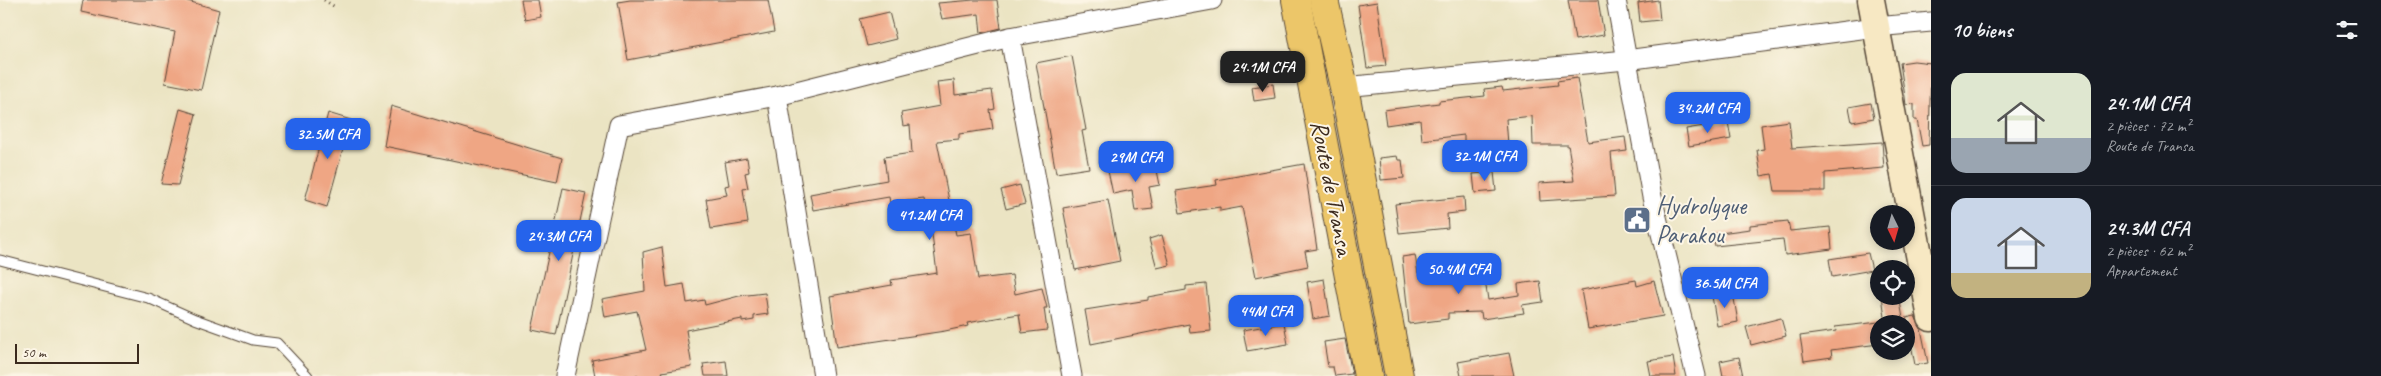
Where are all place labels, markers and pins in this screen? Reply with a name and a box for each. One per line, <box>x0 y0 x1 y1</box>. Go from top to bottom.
pin: 24.1M CFA <box>1206 51 1320 93</box>
pin: 34.2M CFA <box>1651 92 1765 134</box>
pin: 32.5M CFA <box>271 118 385 160</box>
pin: 29M CFA <box>1090 140 1182 183</box>
pin: 32.1M CFA <box>1428 140 1542 182</box>
place label: Hydrolyque Parakou <box>1656 190 1748 251</box>
pin: 41.2M CFA <box>873 198 987 241</box>
public building icon: Hydrolyque Parakou <box>1622 205 1652 235</box>
pin: 24.3M CFA <box>502 220 616 262</box>
pin: 50.4M CFA <box>1402 252 1516 295</box>
pin: 36.5M CFA <box>1668 266 1782 309</box>
pin: 44M CFA <box>1220 294 1312 337</box>

